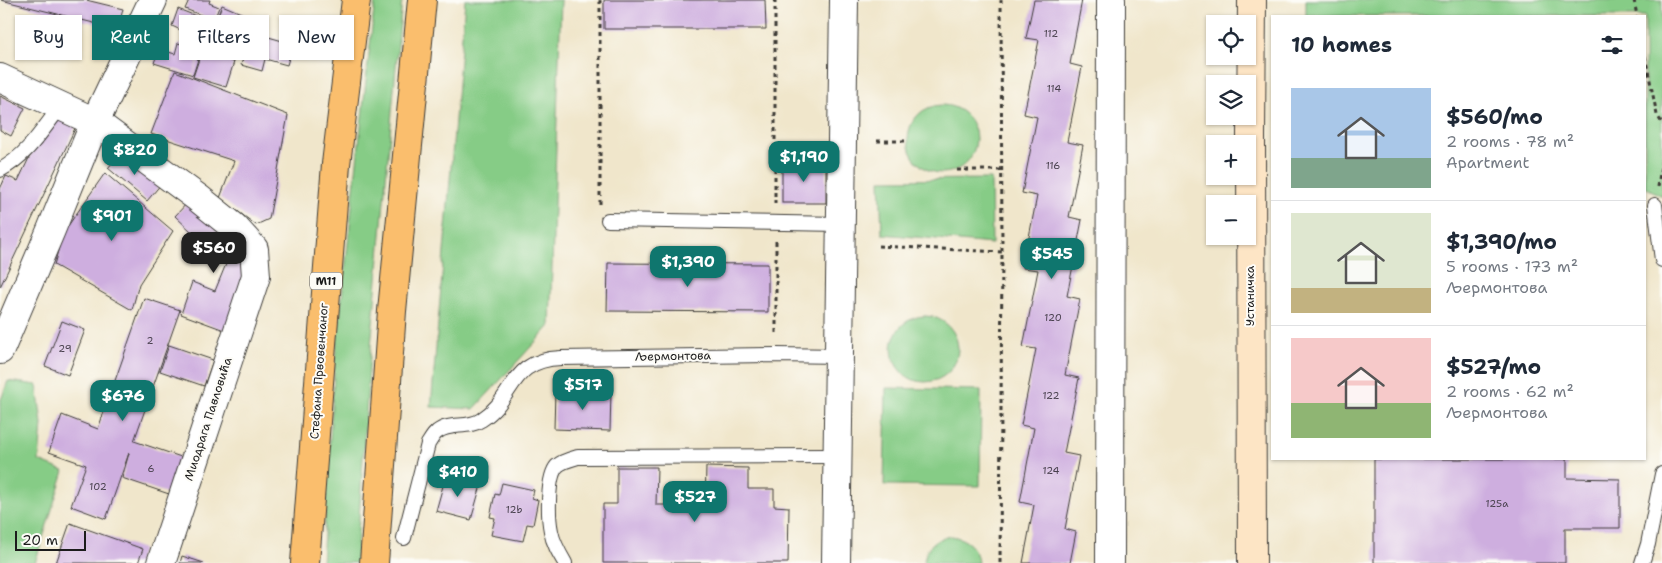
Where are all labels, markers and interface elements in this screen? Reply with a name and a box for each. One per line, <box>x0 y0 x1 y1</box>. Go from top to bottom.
chip: Buy <box>15 15 82 60</box>
chip: Rent <box>92 15 169 60</box>
chip: Filters <box>179 15 269 60</box>
chip: New <box>279 15 354 60</box>
map controls <box>1206 15 1256 245</box>
button: locate <box>1206 15 1256 65</box>
house number: 112 <box>1044 27 1058 40</box>
text: 10 homes <box>1291 31 1392 59</box>
icon: filters <box>1598 31 1626 59</box>
button: layers <box>1206 75 1256 125</box>
house number: 114 <box>1047 82 1061 95</box>
text: $560/mo <box>1446 103 1543 131</box>
icon: home <box>1331 108 1391 168</box>
text: 2 rooms · 78 m² <box>1446 131 1574 152</box>
pin: $820 <box>105 134 165 176</box>
button: + <box>1206 135 1256 185</box>
text: $820 <box>113 139 157 160</box>
pin: $1,190 <box>763 140 845 183</box>
text: $1,190 <box>779 146 829 167</box>
text: Apartment <box>1446 152 1529 173</box>
house number: 116 <box>1046 159 1060 172</box>
button: − <box>1206 195 1256 245</box>
pin: $901 <box>82 200 142 242</box>
text: $901 <box>92 205 132 226</box>
text: $1,390/mo <box>1446 228 1557 256</box>
pin: $560 <box>184 232 244 274</box>
icon: home <box>1331 233 1391 293</box>
text: $560 <box>192 237 236 258</box>
pin: $545 <box>1022 238 1082 280</box>
text: $545 <box>1031 243 1073 264</box>
pin: $1,390 <box>647 246 729 288</box>
text: $1,390 <box>661 251 715 272</box>
text: 5 rooms · 173 m² <box>1446 256 1578 277</box>
street label: Устаничка <box>1242 265 1258 326</box>
road number: M11 <box>310 272 342 290</box>
text: Љермонтова <box>1446 277 1547 298</box>
street label: Стефана Првовенчаног <box>306 302 332 440</box>
house number: 120 <box>1044 311 1062 324</box>
house number: 2 <box>147 334 154 347</box>
house number: 29 <box>58 342 72 355</box>
street label: Љермонтова <box>635 347 712 365</box>
text: $527/mo <box>1446 353 1541 381</box>
street label: Миодрага Павловића <box>181 355 236 483</box>
icon: home <box>1331 358 1391 418</box>
pin: $517 <box>553 368 613 411</box>
text: $517 <box>564 374 602 395</box>
pin: $676 <box>93 380 153 422</box>
text: 2 rooms · 62 m² <box>1446 381 1574 402</box>
text: $676 <box>101 385 145 406</box>
house number: 122 <box>1042 389 1060 402</box>
text: Љермонтова <box>1446 402 1547 423</box>
pin: $410 <box>428 456 488 498</box>
text: $410 <box>438 461 478 482</box>
house number: 6 <box>148 462 155 475</box>
house number: 124 <box>1042 464 1060 477</box>
house number: 102 <box>89 480 107 493</box>
pin: $527 <box>665 480 725 523</box>
text: $527 <box>674 486 716 507</box>
house number: 125a <box>1486 497 1509 510</box>
house number: 12b <box>506 503 522 516</box>
scale bar <box>15 528 86 551</box>
text: 20 m <box>22 531 58 549</box>

